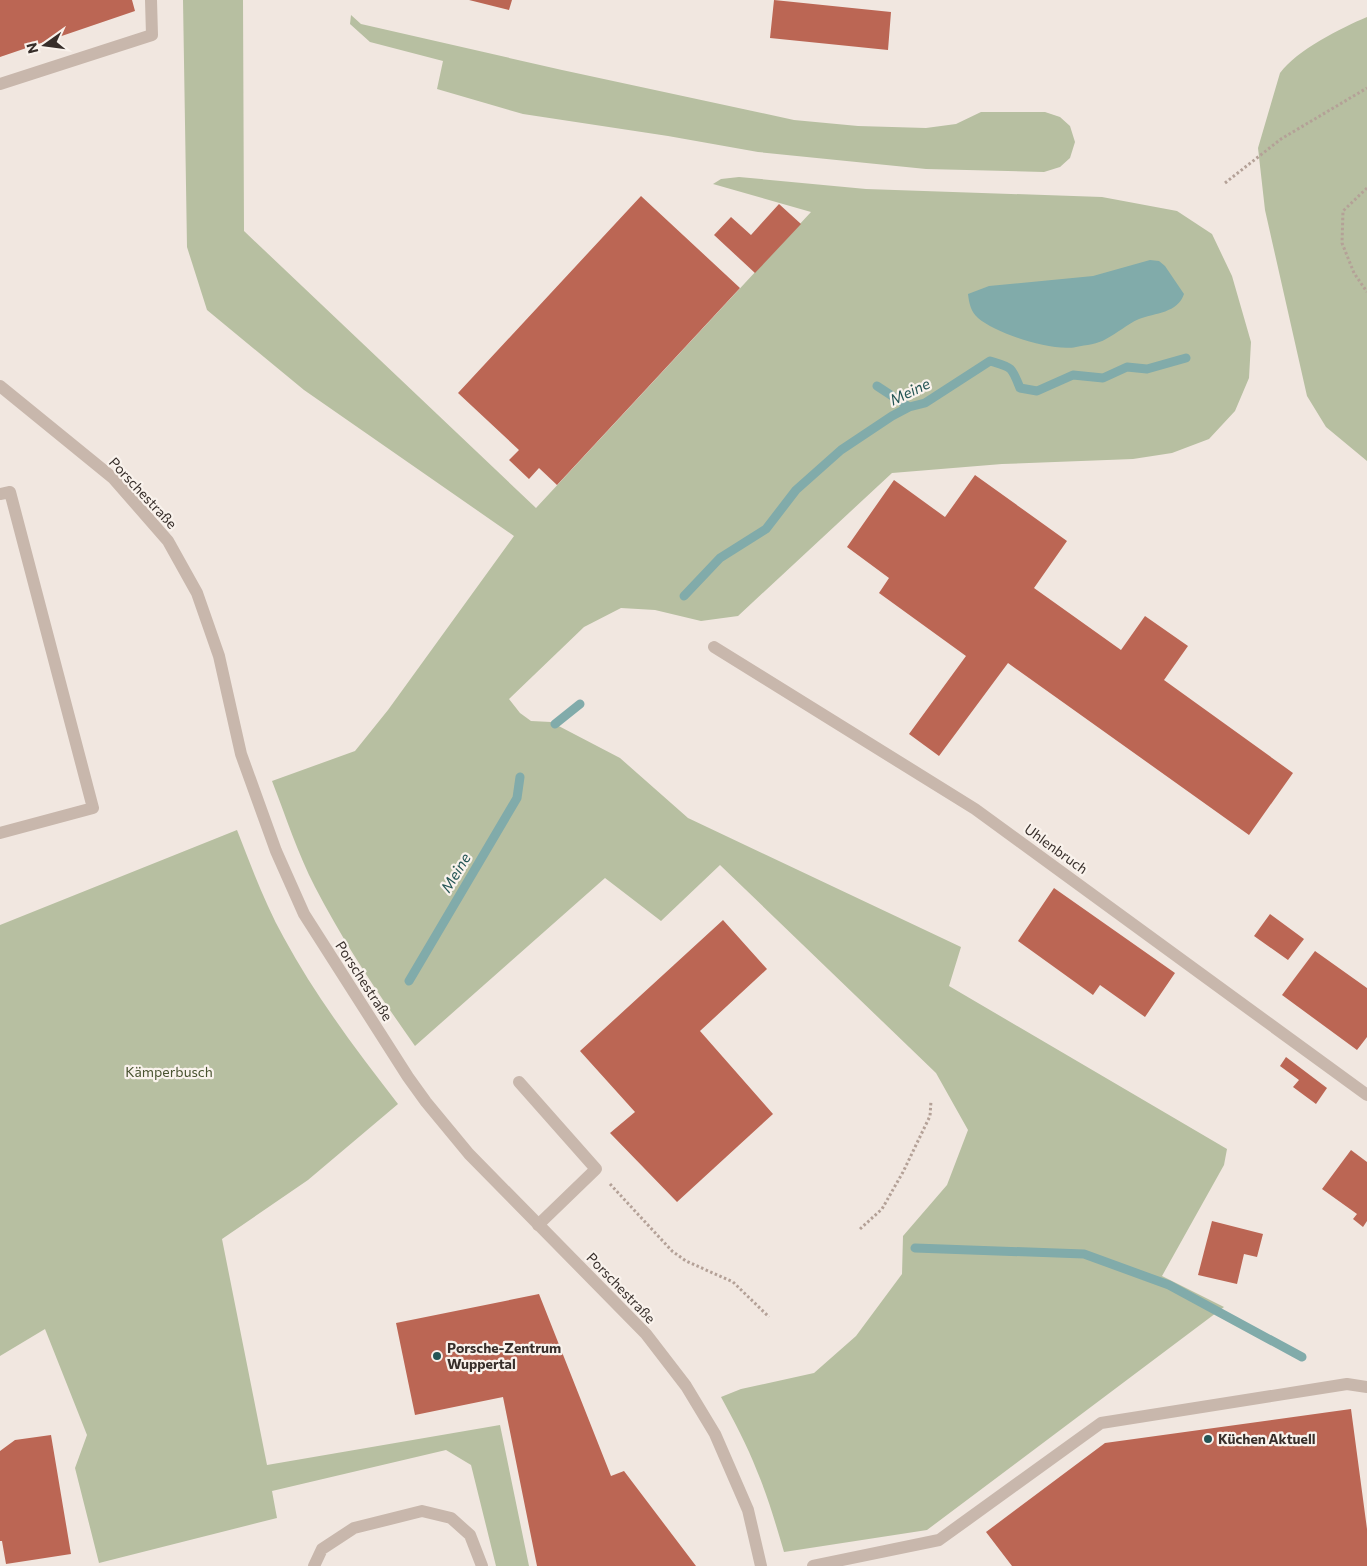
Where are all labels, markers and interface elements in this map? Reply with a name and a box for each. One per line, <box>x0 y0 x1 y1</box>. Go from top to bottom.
north arrow <box>20 20 70 70</box>
text: N <box>22 41 41 55</box>
water label: Meine <box>886 374 933 409</box>
street label: Porschestraße <box>106 453 181 532</box>
street label: Uhlenbruch <box>1021 820 1091 877</box>
water label: Meine <box>436 850 474 895</box>
street label: Porschestraße <box>332 938 397 1024</box>
park label: Kämperbusch <box>125 1063 213 1080</box>
street label: Porschestraße <box>583 1249 659 1327</box>
place label: Porsche-Zentrum Wuppertal <box>447 1339 561 1372</box>
marker: Porsche-Zentrum Wuppertal <box>431 1350 443 1362</box>
place label: Küchen Aktuell <box>1218 1430 1316 1447</box>
marker: Küchen Aktuell <box>1202 1433 1214 1445</box>

